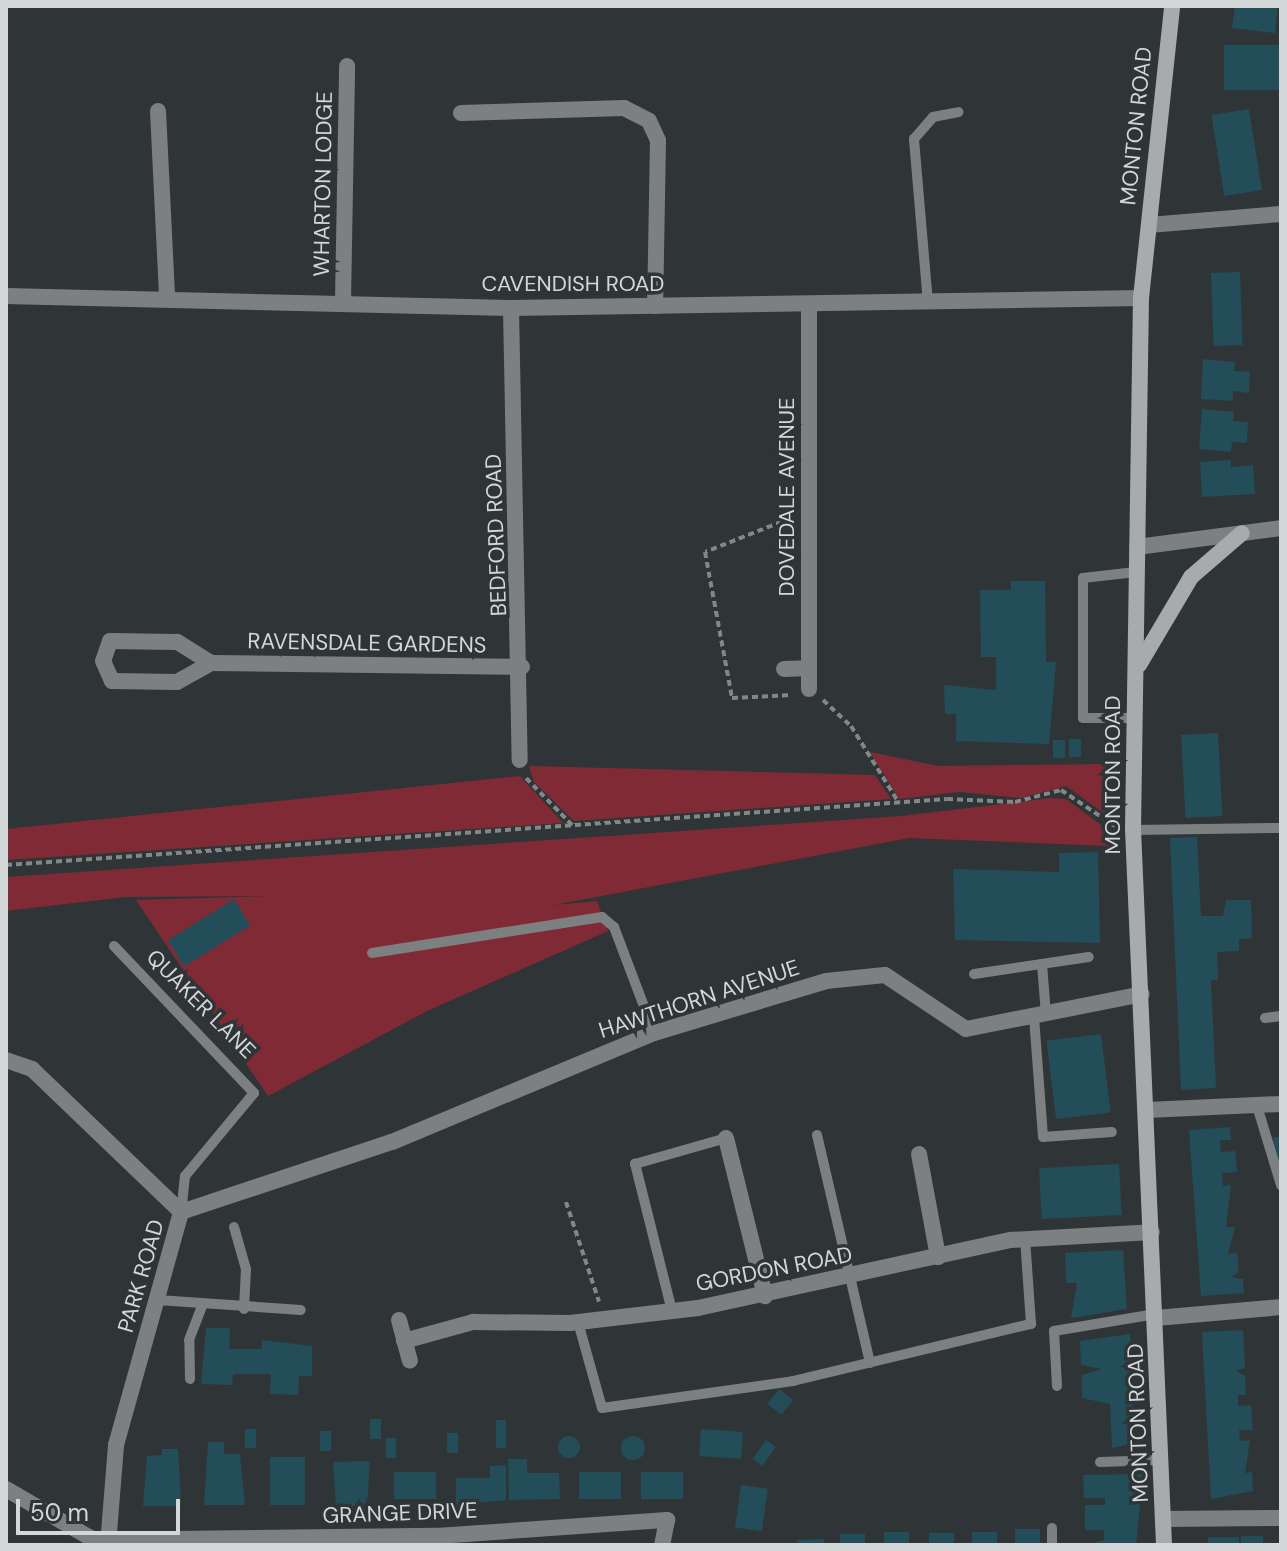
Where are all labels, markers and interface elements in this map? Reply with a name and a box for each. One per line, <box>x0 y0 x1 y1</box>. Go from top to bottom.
street label: MONTON ROAD <box>1115 46 1157 206</box>
street label: WHARTON LODGE <box>308 91 338 277</box>
street label: CAVENDISH ROAD <box>482 271 664 297</box>
street label: DOVEDALE AVENUE <box>774 398 800 596</box>
street label: BEDFORD ROAD <box>480 453 512 617</box>
street label: RAVENSDALE GARDENS <box>247 628 487 658</box>
street label: MONTON ROAD <box>1100 695 1126 855</box>
street label: QUAKER LANE <box>141 944 261 1064</box>
street label: HAWTHORN AVENUE <box>595 954 803 1044</box>
street label: PARK ROAD <box>112 1217 170 1335</box>
street label: GORDON ROAD <box>694 1241 854 1297</box>
street label: MONTON ROAD <box>1122 1343 1154 1503</box>
scale bar <box>20 1483 184 1533</box>
text: 50 m <box>30 1497 89 1528</box>
street label: GRANGE DRIVE <box>322 1497 478 1529</box>

